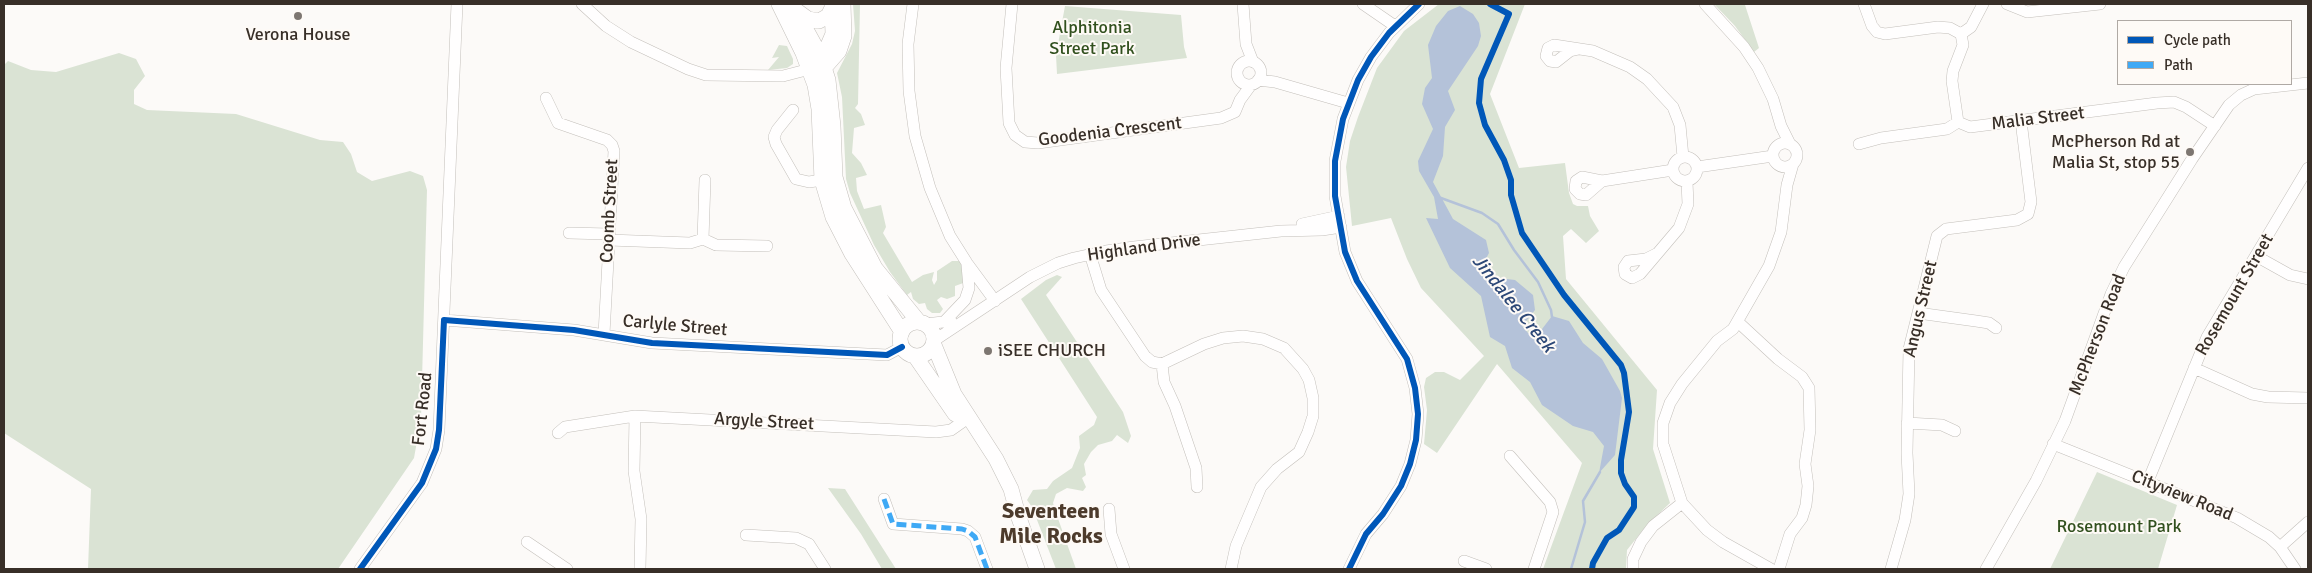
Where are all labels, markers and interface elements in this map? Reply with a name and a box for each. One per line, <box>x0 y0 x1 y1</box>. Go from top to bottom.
marker: Verona House <box>292 10 304 22</box>
park label: Alphitonia Street Park <box>1049 17 1135 59</box>
legend <box>2117 20 2292 85</box>
place label: Verona House <box>245 24 351 46</box>
text: Cycle path <box>2164 31 2231 49</box>
text: Path <box>2164 56 2193 74</box>
street label: Malia Street <box>1990 103 2086 135</box>
street label: Goodenia Crescent <box>1037 112 1183 152</box>
place label: McPherson Rd at Malia St, stop 55 <box>2051 131 2180 173</box>
marker: McPherson Rd at Malia St, stop 55 <box>2184 146 2196 158</box>
street label: Coomb Street <box>596 158 624 264</box>
street label: Highland Drive <box>1086 229 1202 267</box>
street label: Rosemount Street <box>2191 230 2279 360</box>
water label: Jindalee Creek <box>1467 251 1559 357</box>
street label: Angus Street <box>1899 258 1943 360</box>
street label: McPherson Road <box>2065 271 2131 399</box>
street label: Carlyle Street <box>622 311 728 341</box>
place label: iSEE CHURCH <box>998 340 1106 362</box>
marker: iSEE CHURCH <box>982 345 994 357</box>
street label: Fort Road <box>408 371 438 447</box>
street label: Argyle Street <box>713 409 815 435</box>
street label: Cityview Road <box>2128 466 2236 526</box>
district label: Seventeen Mile Rocks <box>999 499 1103 550</box>
park label: Rosemount Park <box>2056 516 2182 538</box>

